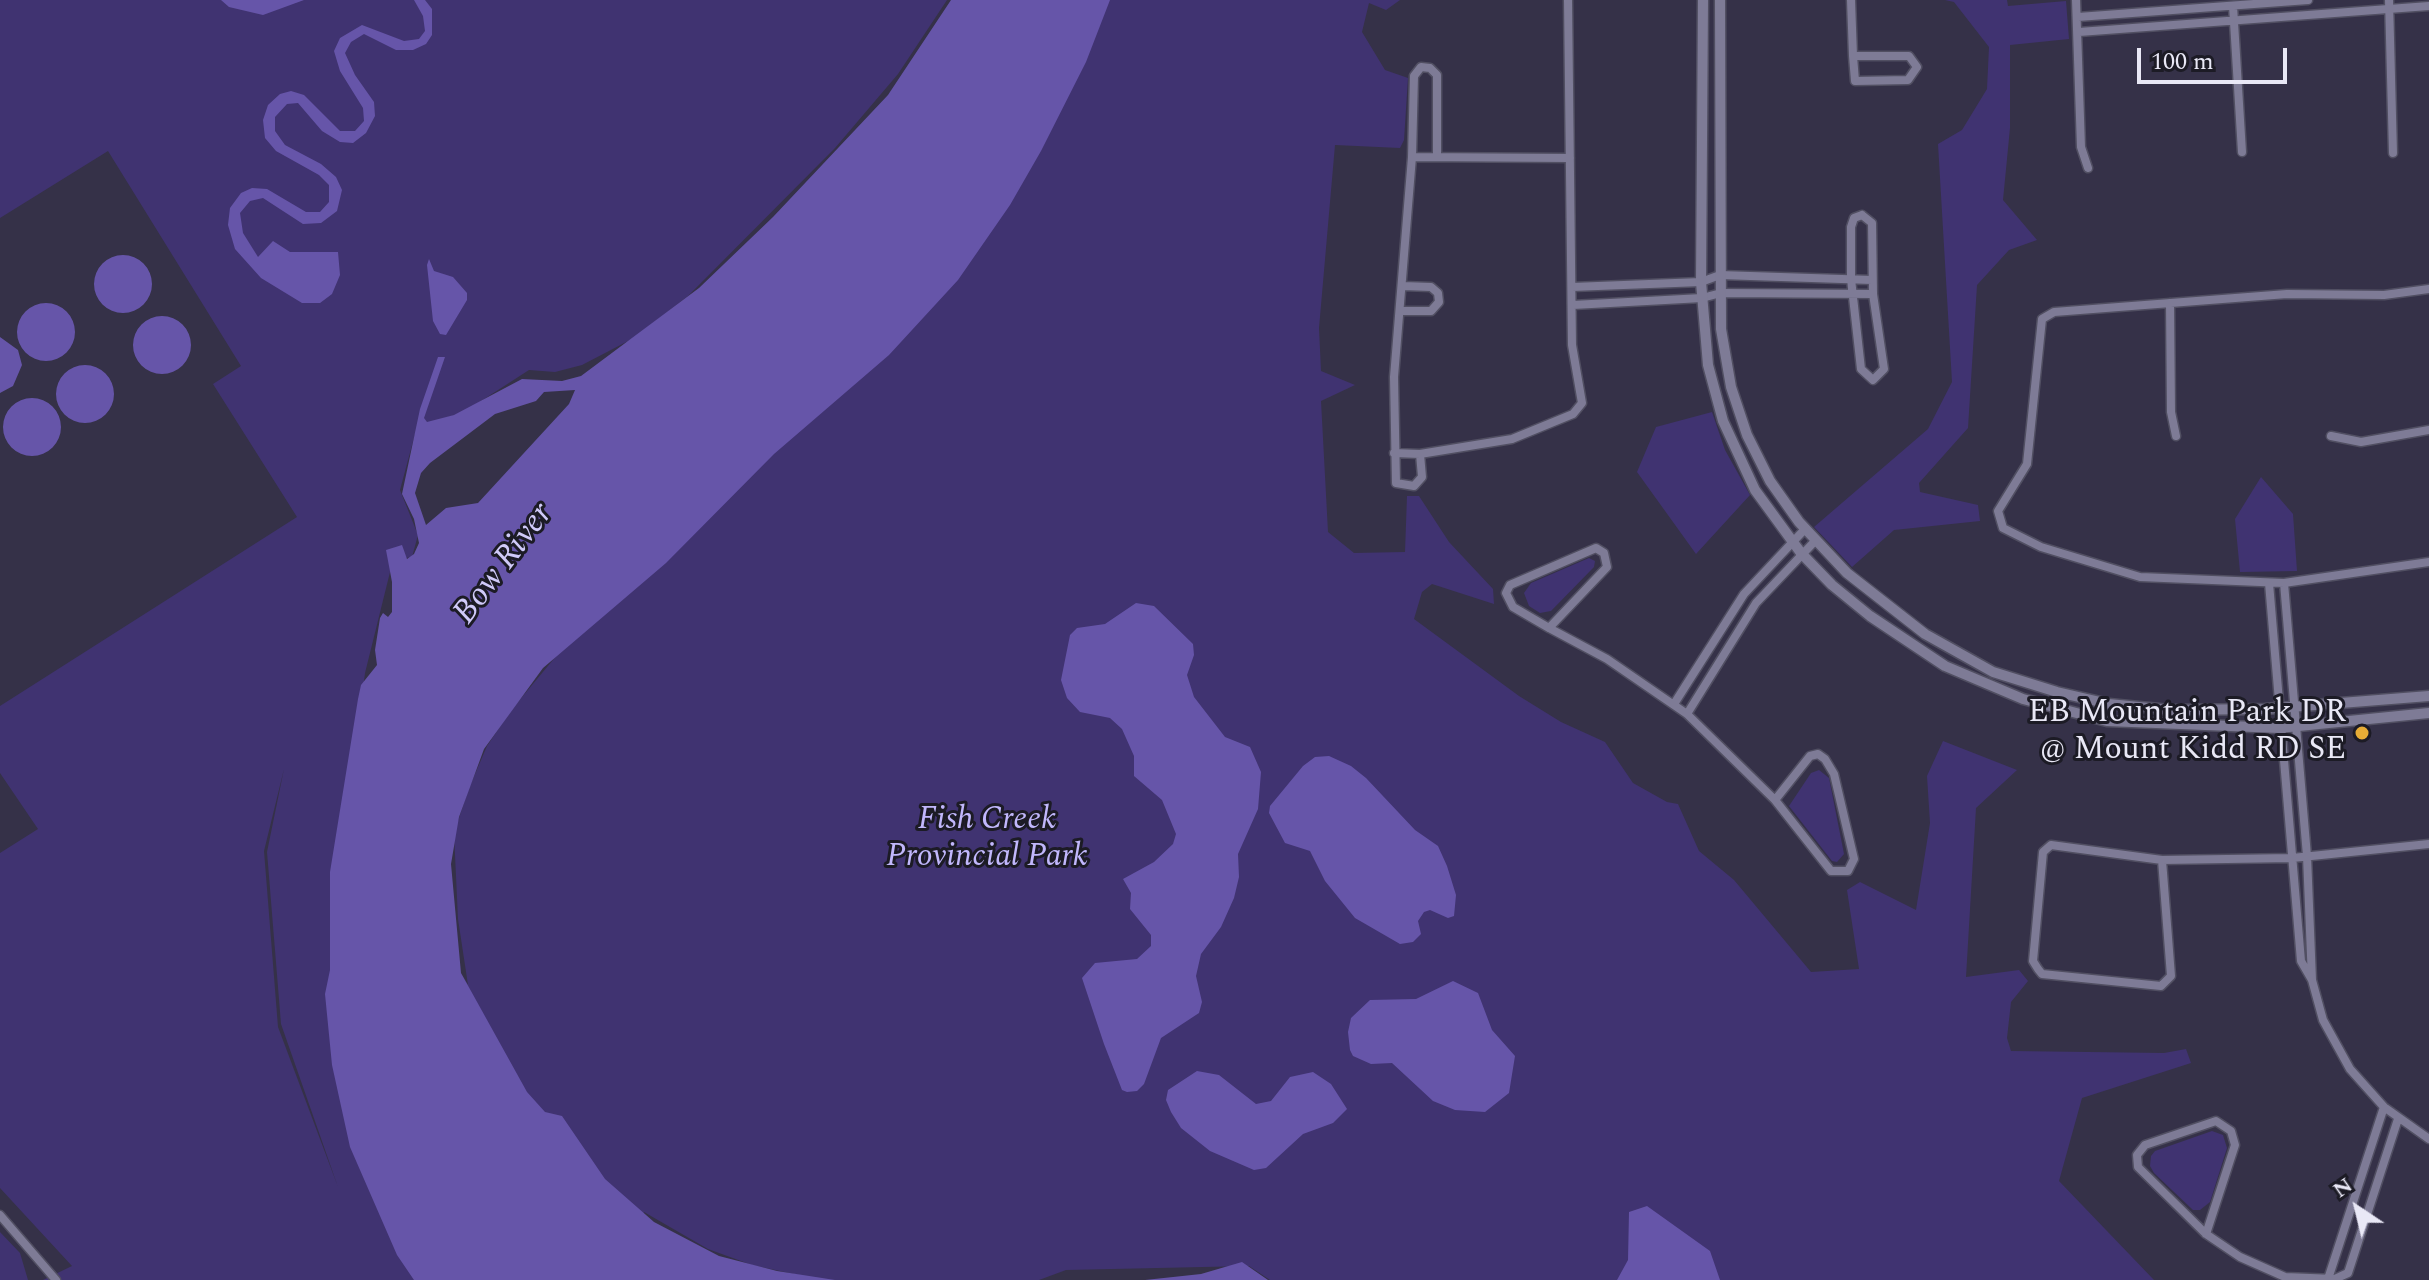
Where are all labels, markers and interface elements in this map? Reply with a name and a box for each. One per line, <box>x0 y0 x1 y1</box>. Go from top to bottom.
scale bar <box>2141 32 2291 82</box>
text: 100 m <box>2151 44 2214 80</box>
water label: Bow River <box>446 496 564 634</box>
place label: EB Mountain Park DR @ Mount Kidd RD SE <box>2028 696 2346 771</box>
marker: EB Mountain Park DR @ Mount Kidd RD SE <box>2353 724 2371 742</box>
park label: Fish Creek Provincial Park <box>886 803 1088 878</box>
north arrow <box>2317 1168 2397 1248</box>
text: N <box>2326 1169 2360 1207</box>

